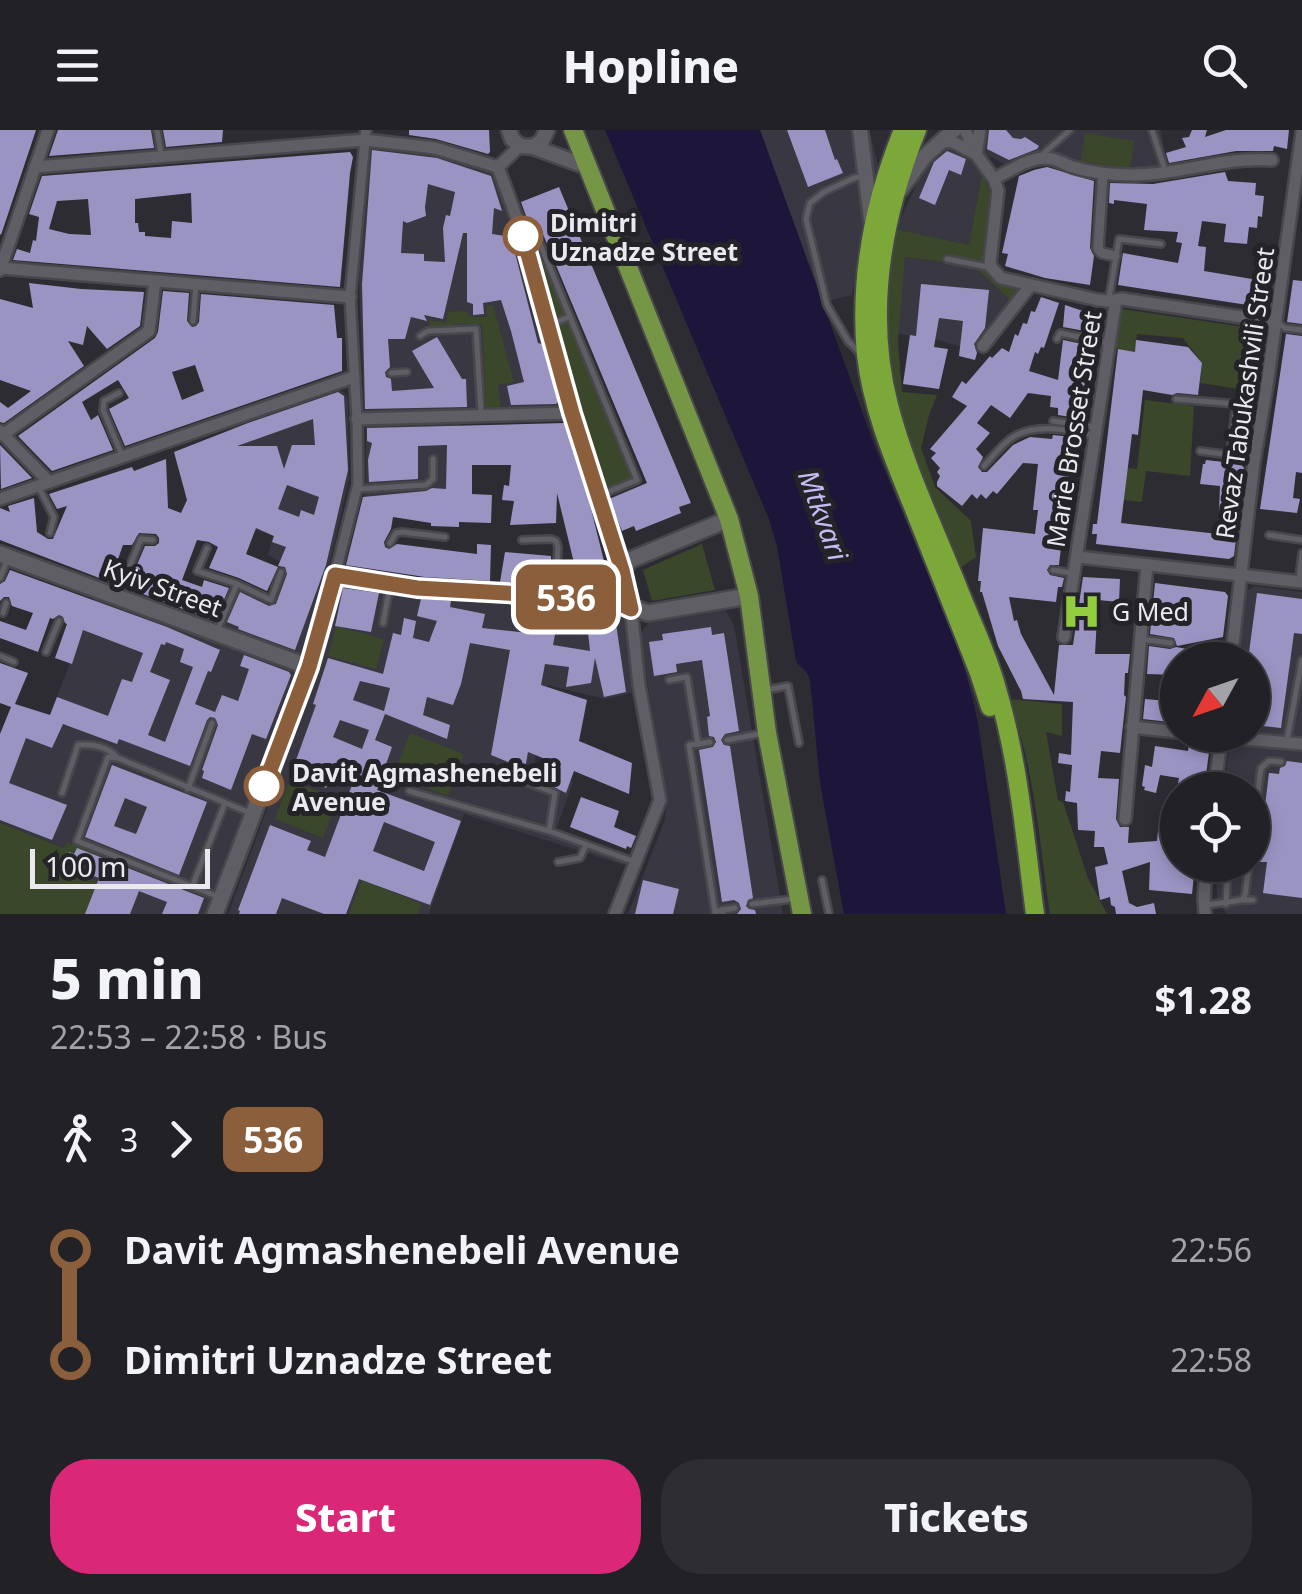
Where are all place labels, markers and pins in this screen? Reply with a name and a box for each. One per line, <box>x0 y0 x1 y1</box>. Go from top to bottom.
place label: Dimitri Uznadze Street <box>550 205 738 268</box>
marker: Dimitri Uznadze Street <box>504 217 542 255</box>
hospital icon: G Med <box>1061 590 1103 632</box>
place label: G Med <box>1112 594 1189 628</box>
place label: Davit Agmashenebeli Avenue <box>292 755 557 818</box>
marker: Davit Agmashenebeli Avenue <box>245 767 283 805</box>

